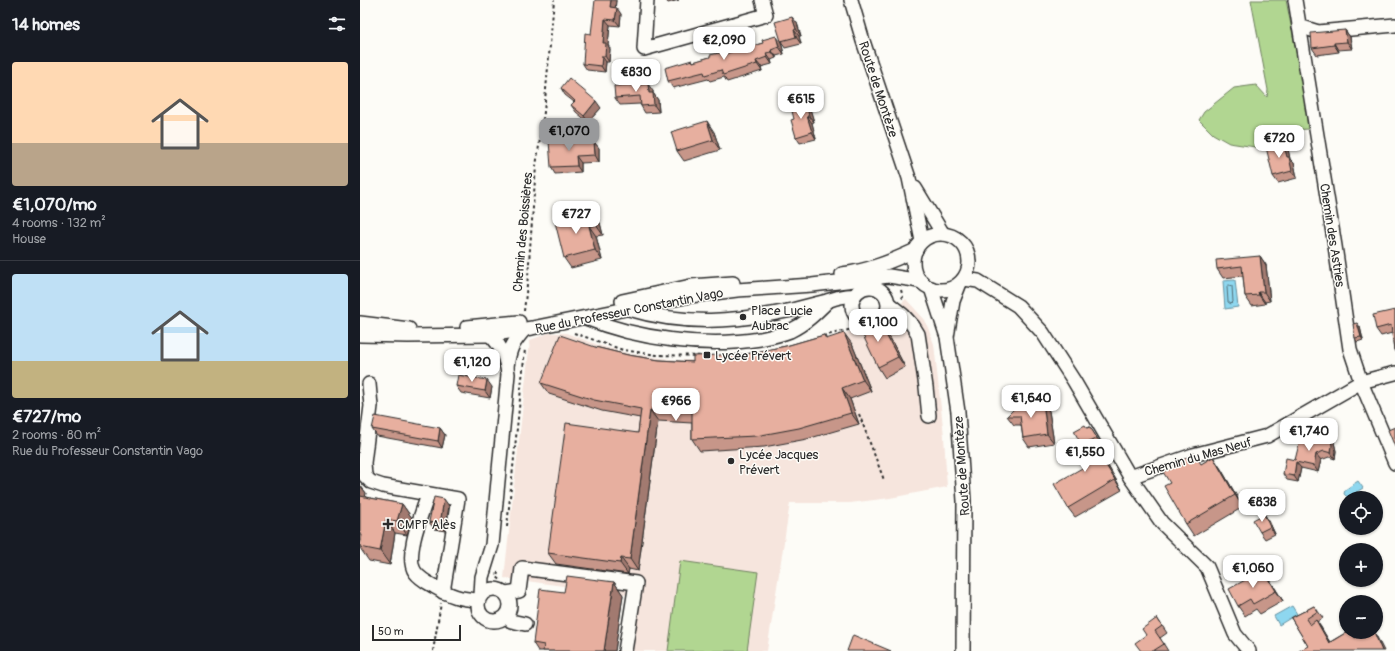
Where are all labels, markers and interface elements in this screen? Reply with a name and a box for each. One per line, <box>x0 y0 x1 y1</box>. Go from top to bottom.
icon: filters <box>326 13 348 35</box>
text: 14 homes <box>12 14 80 35</box>
pin: €2,090 <box>691 27 757 61</box>
text: €2,090 <box>702 32 746 48</box>
street label: Route de Montèze <box>855 39 901 140</box>
pin: €830 <box>612 59 660 93</box>
text: €830 <box>620 64 652 80</box>
pin: €615 <box>777 86 825 120</box>
icon: home <box>144 88 216 160</box>
text: €615 <box>787 91 815 107</box>
pin: €1,070 <box>536 118 602 152</box>
text: €1,070 <box>548 123 590 139</box>
pin: €720 <box>1255 125 1303 159</box>
text: €720 <box>1263 130 1295 146</box>
street label: Chemin des Boissières <box>510 171 536 293</box>
street label: Chemin des Astries <box>1316 182 1348 288</box>
text: €1,070/mo <box>12 194 97 215</box>
pin: €727 <box>552 201 600 235</box>
text: €727 <box>561 206 591 222</box>
text: 4 rooms · 132 m² <box>12 215 106 231</box>
text: House <box>12 231 46 247</box>
street label: Rue du Professeur Constantin Vago <box>534 285 725 337</box>
icon: home <box>144 300 216 372</box>
place label: Place Lucie Aubrac <box>751 303 813 334</box>
pin: €1,100 <box>845 309 911 343</box>
marker: Place Lucie Aubrac <box>738 312 748 322</box>
text: €1,100 <box>858 314 898 330</box>
place label: Lycée Prévert <box>715 348 792 364</box>
pin: €1,120 <box>439 349 505 383</box>
marker: Lycée Prévert <box>702 350 712 360</box>
text: €1,120 <box>453 354 491 370</box>
pin: €1,640 <box>998 385 1064 419</box>
pin: €966 <box>652 388 700 422</box>
text: €1,640 <box>1011 390 1051 406</box>
text: €966 <box>661 393 691 409</box>
text: €727/mo <box>12 406 81 427</box>
street label: Route de Montèze <box>950 415 973 516</box>
pin: €1,740 <box>1276 418 1342 452</box>
text: €1,740 <box>1289 423 1329 439</box>
text: 2 rooms · 80 m² <box>12 427 101 443</box>
street label: Chemin du Mas Neuf <box>1143 434 1255 480</box>
pin: €1,550 <box>1052 439 1118 473</box>
text: Rue du Professeur Constantin Vago <box>12 443 203 459</box>
text: €1,550 <box>1065 444 1105 460</box>
place label: Lycée Jacques Prévert <box>739 447 819 478</box>
marker: Lycée Jacques Prévert <box>726 456 736 466</box>
pin: €838 <box>1238 489 1286 523</box>
map controls <box>1339 491 1383 639</box>
button: locate <box>1339 491 1383 535</box>
text: €838 <box>1248 494 1276 510</box>
place label: CMPP Alès <box>397 517 456 533</box>
marker: CMPP Alès <box>382 518 394 530</box>
button: + <box>1339 543 1383 587</box>
pin: €1,060 <box>1220 555 1286 589</box>
text: €1,060 <box>1232 560 1274 576</box>
button: − <box>1339 595 1383 639</box>
scale bar <box>372 623 461 642</box>
text: 50 m <box>378 625 404 638</box>

